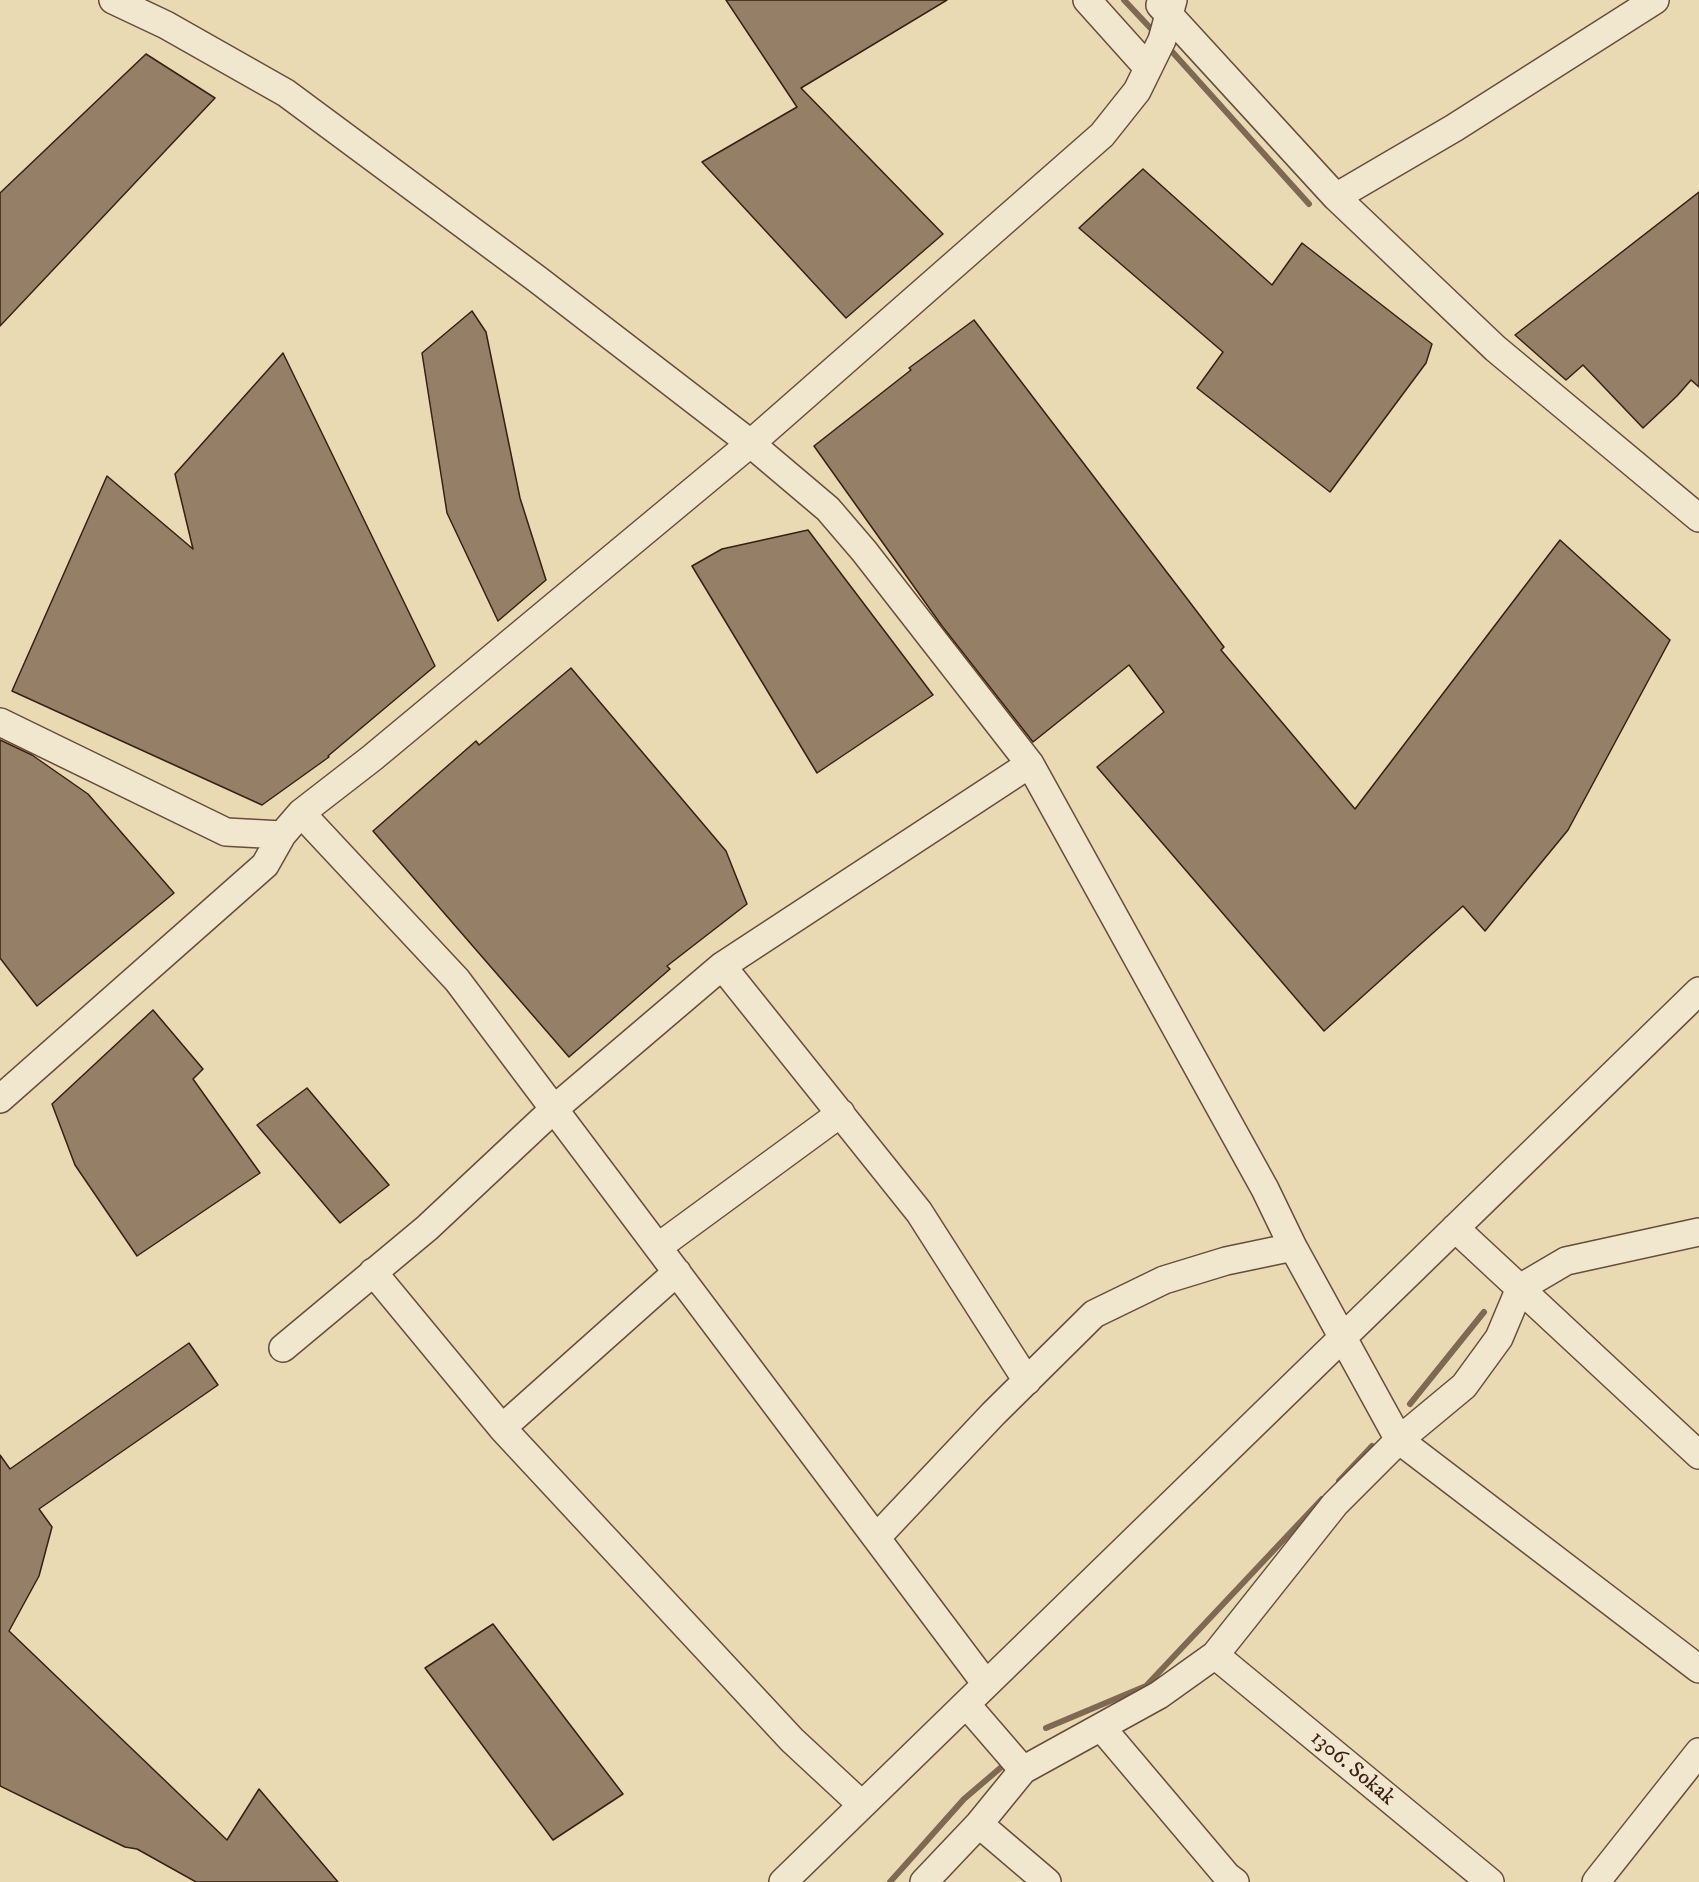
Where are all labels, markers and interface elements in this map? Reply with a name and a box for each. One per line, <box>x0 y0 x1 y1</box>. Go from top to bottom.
street label: 1306. Sokak <box>1304 1726 1400 1812</box>

